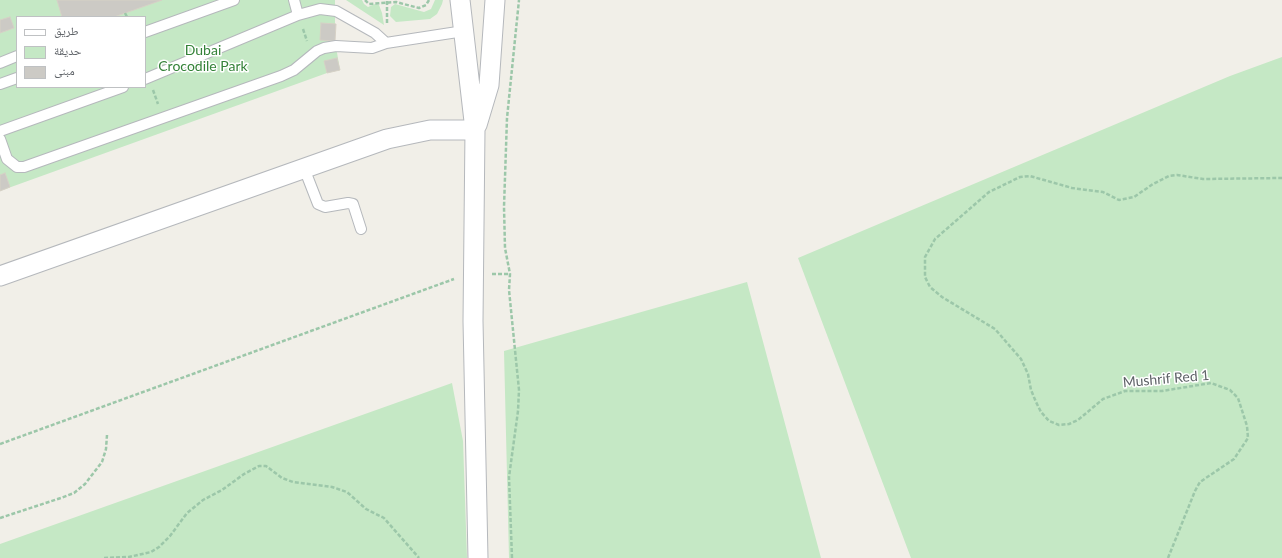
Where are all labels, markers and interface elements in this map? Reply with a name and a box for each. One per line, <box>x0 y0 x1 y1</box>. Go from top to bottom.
legend <box>16 16 146 88</box>
text: طريق <box>54 23 79 38</box>
park label: Dubai Crocodile Park <box>158 42 248 74</box>
text: حديقة <box>54 43 82 58</box>
text: مبنى <box>54 63 75 78</box>
street label: Mushrif Red 1 <box>1122 367 1210 391</box>

